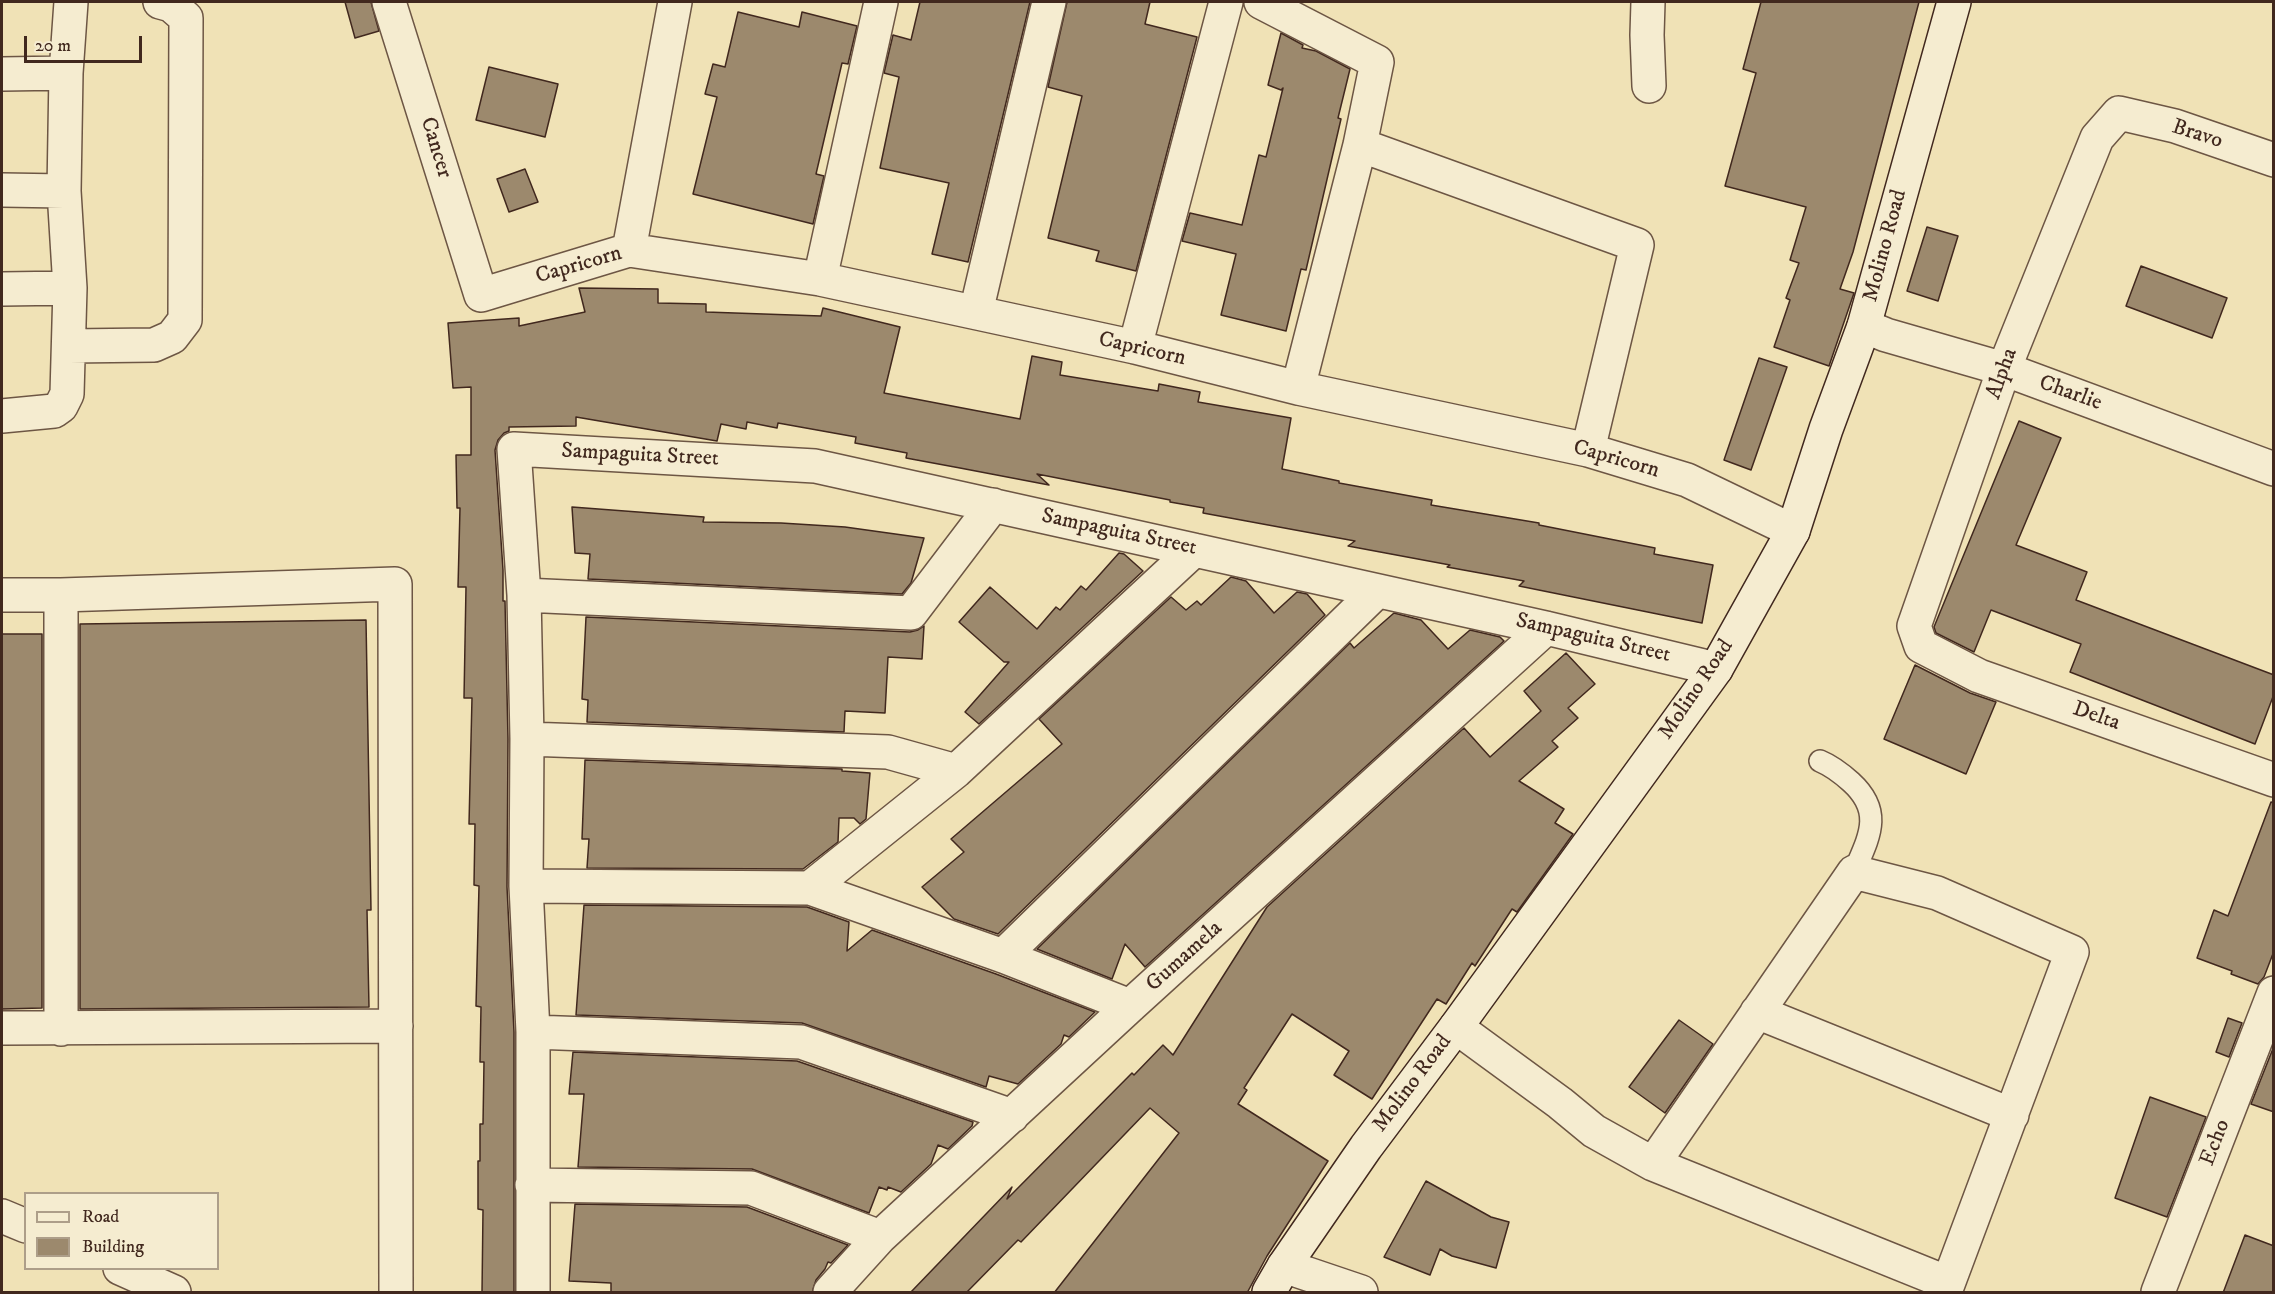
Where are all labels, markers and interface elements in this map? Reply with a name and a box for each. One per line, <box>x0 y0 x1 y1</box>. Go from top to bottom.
scale bar <box>27 24 146 62</box>
text: 20 m <box>35 35 71 57</box>
street label: Cancer <box>413 114 457 182</box>
street label: Bravo <box>2168 114 2226 156</box>
street label: Molino Road <box>1858 187 1914 305</box>
street label: Capricorn <box>533 241 625 291</box>
street label: Capricorn <box>1096 327 1188 373</box>
street label: Alpha <box>1982 345 2024 403</box>
street label: Charlie <box>2035 370 2105 418</box>
street label: Capricorn <box>1570 435 1662 485</box>
street label: Sampaguita Street <box>560 439 720 473</box>
street label: Sampaguita Street <box>1039 504 1199 562</box>
street label: Sampaguita Street <box>1513 608 1673 670</box>
street label: Molino Road <box>1654 635 1740 745</box>
street label: Delta <box>2069 697 2123 737</box>
street label: Gumamela <box>1141 916 1229 998</box>
street label: Molino Road <box>1368 1030 1458 1138</box>
street label: Echo <box>2195 1116 2237 1170</box>
legend <box>24 1192 219 1270</box>
text: Road <box>82 1206 119 1228</box>
text: Building <box>82 1236 144 1258</box>

